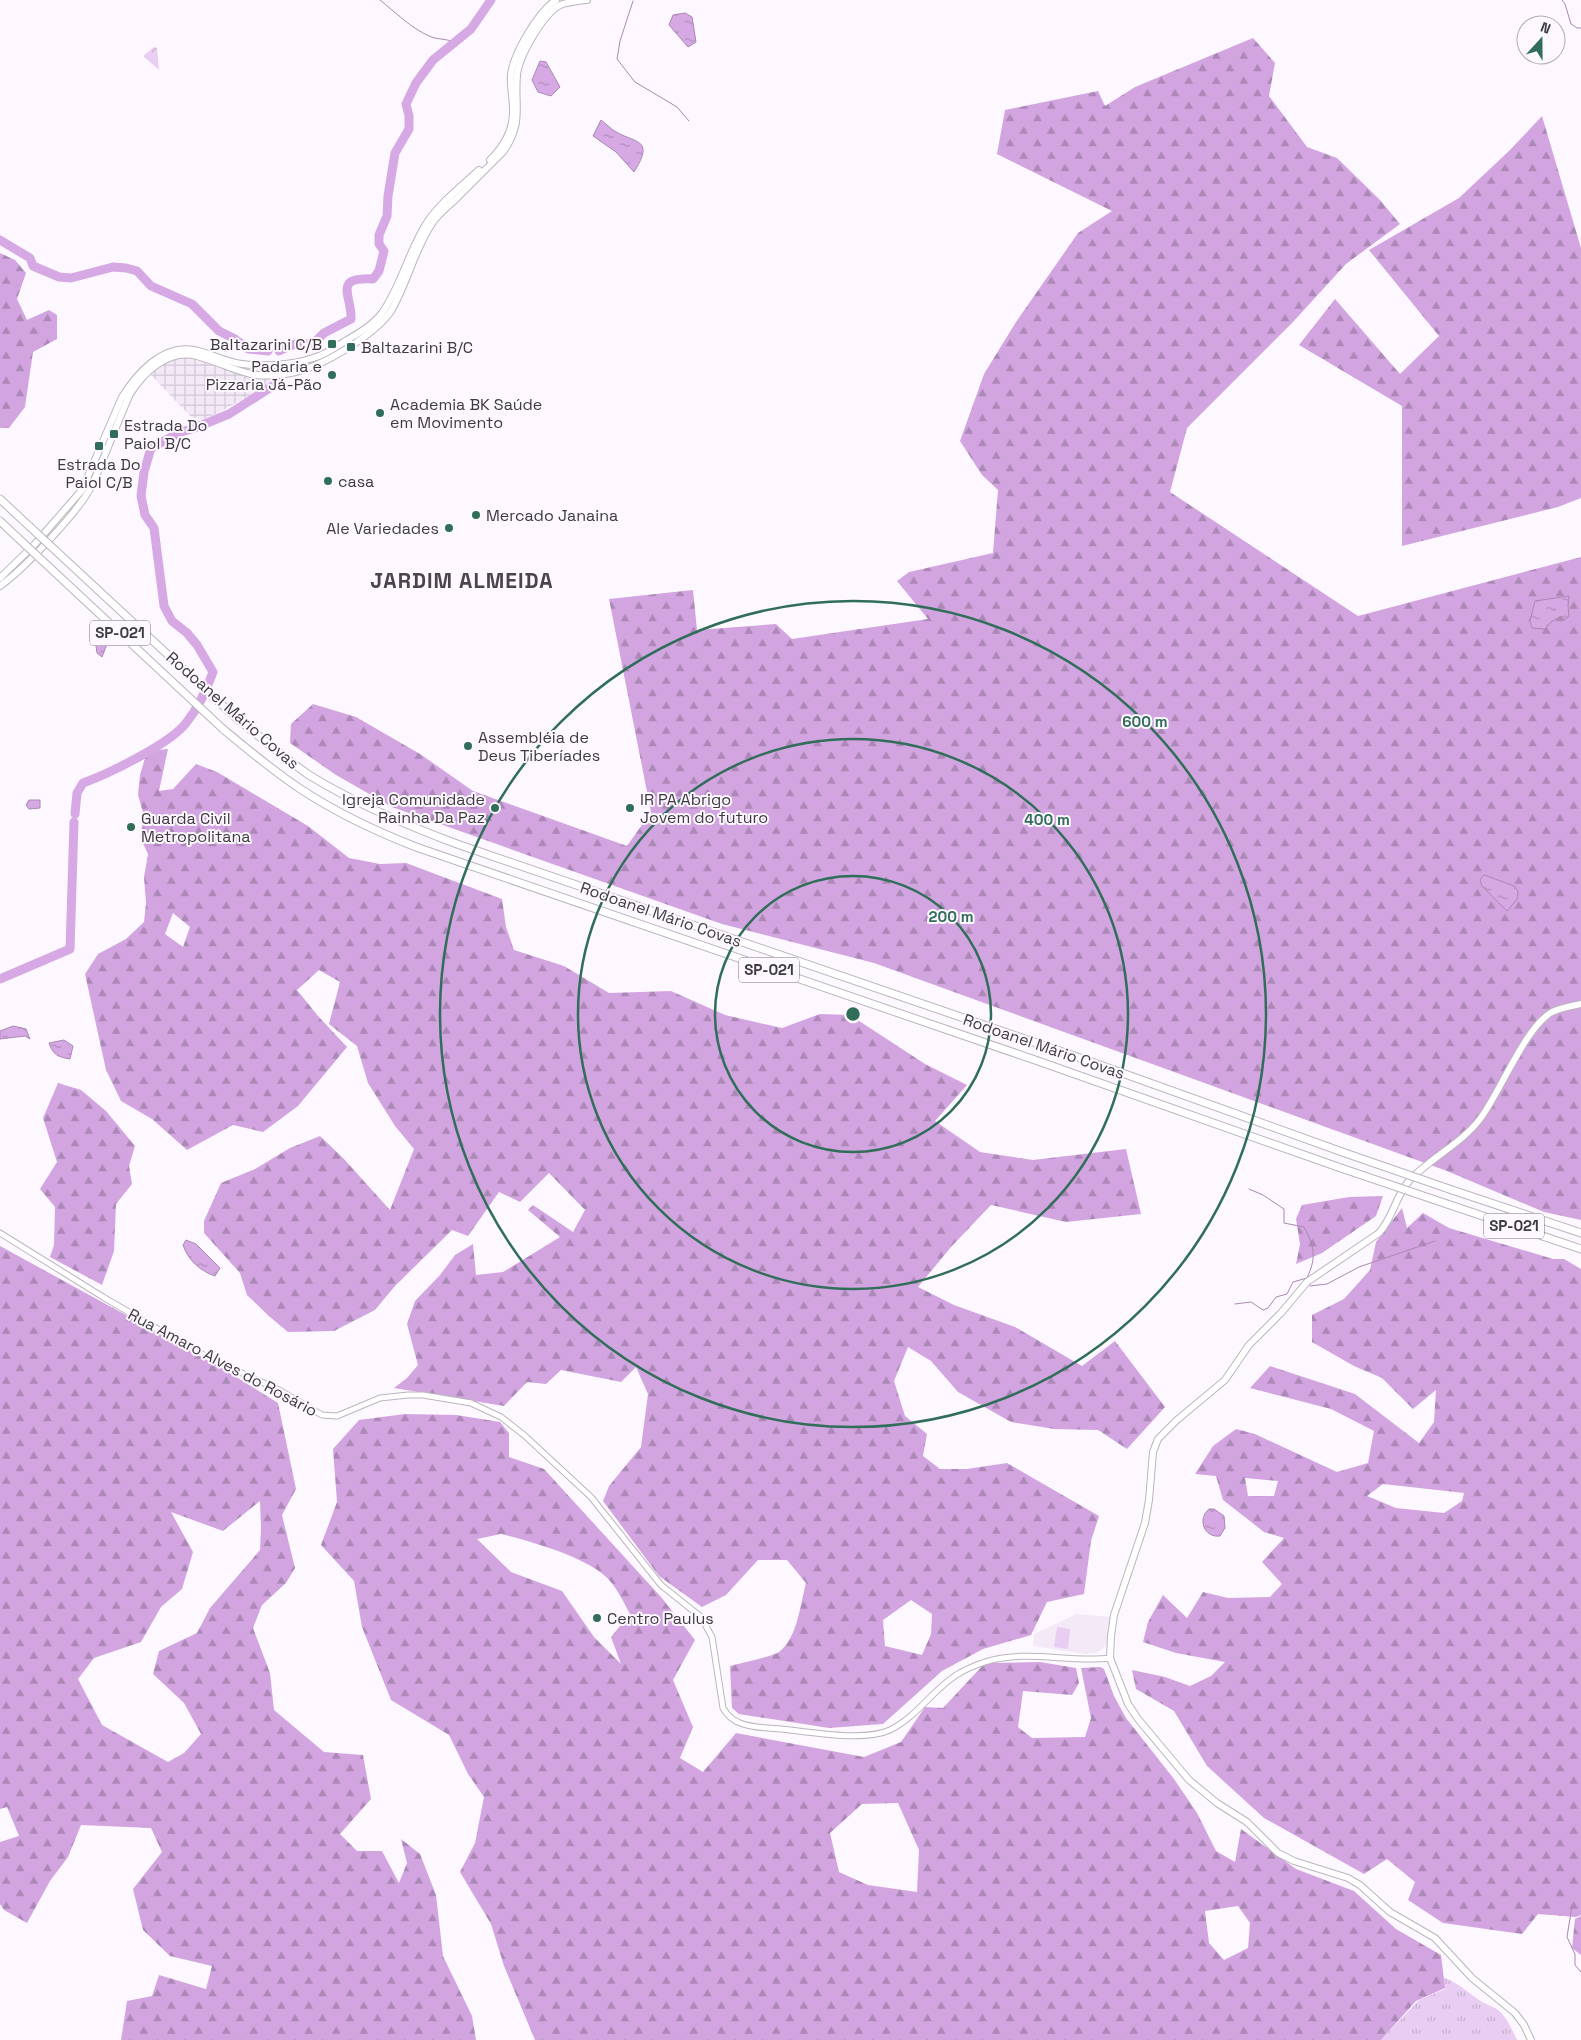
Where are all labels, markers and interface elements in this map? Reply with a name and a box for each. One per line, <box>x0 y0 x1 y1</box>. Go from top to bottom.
north arrow <box>1516 15 1566 65</box>
text: N <box>1538 18 1553 38</box>
place label: Baltazarini C/B <box>210 334 322 355</box>
place label: Baltazarini B/C <box>361 337 473 358</box>
marker: Baltazarini C/B <box>326 338 338 350</box>
marker: Baltazarini B/C <box>345 341 357 353</box>
place label: Padaria e Pizzaria Já-Pão <box>206 356 322 395</box>
marker: Padaria e Pizzaria Já-Pão <box>326 369 338 381</box>
place label: Academia BK Saúde em Movimento <box>390 394 542 433</box>
marker: Academia BK Saúde em Movimento <box>374 407 386 419</box>
place label: Estrada Do Paiol B/C <box>124 415 207 454</box>
marker: Estrada Do Paiol B/C <box>108 428 120 440</box>
marker: Estrada Do Paiol C/B <box>93 440 105 452</box>
place label: Estrada Do Paiol C/B <box>57 454 141 493</box>
place label: casa <box>338 471 374 492</box>
marker: casa <box>322 475 334 487</box>
place label: Mercado Janaina <box>486 505 618 526</box>
marker: Mercado Janaina <box>470 509 482 521</box>
place label: Ale Variedades <box>326 518 439 539</box>
marker: Ale Variedades <box>443 522 455 534</box>
district label: JARDIM ALMEIDA <box>370 567 554 594</box>
road number: SP-021 <box>90 620 150 646</box>
street label: Rodoanel Mário Covas <box>162 647 304 774</box>
text: 600 m <box>1122 712 1168 731</box>
place label: Assembléia de Deus Tiberíades <box>478 727 600 766</box>
marker: Assembléia de Deus Tiberíades <box>462 740 474 752</box>
place label: Igreja Comunidade Rainha Da Paz <box>342 789 485 828</box>
place label: IR PA Abrigo Jovem do futuro <box>640 789 768 828</box>
marker: Igreja Comunidade Rainha Da Paz <box>489 802 501 814</box>
marker: IR PA Abrigo Jovem do futuro <box>624 802 636 814</box>
place label: Guarda Civil Metropolitana <box>141 808 251 847</box>
text: 400 m <box>1024 810 1070 829</box>
marker: Guarda Civil Metropolitana <box>125 821 137 833</box>
street label: Rodoanel Mário Covas <box>577 877 744 952</box>
text: 200 m <box>929 907 973 926</box>
road number: SP-021 <box>739 958 799 982</box>
centre of rings <box>844 1005 862 1023</box>
street label: Rodoanel Mário Covas <box>960 1009 1127 1084</box>
road number: SP-021 <box>1484 1214 1544 1238</box>
street label: Rua Amaro Alves do Rosário <box>124 1304 321 1421</box>
place label: Centro Paulus <box>607 1608 714 1629</box>
marker: Centro Paulus <box>591 1612 603 1624</box>

